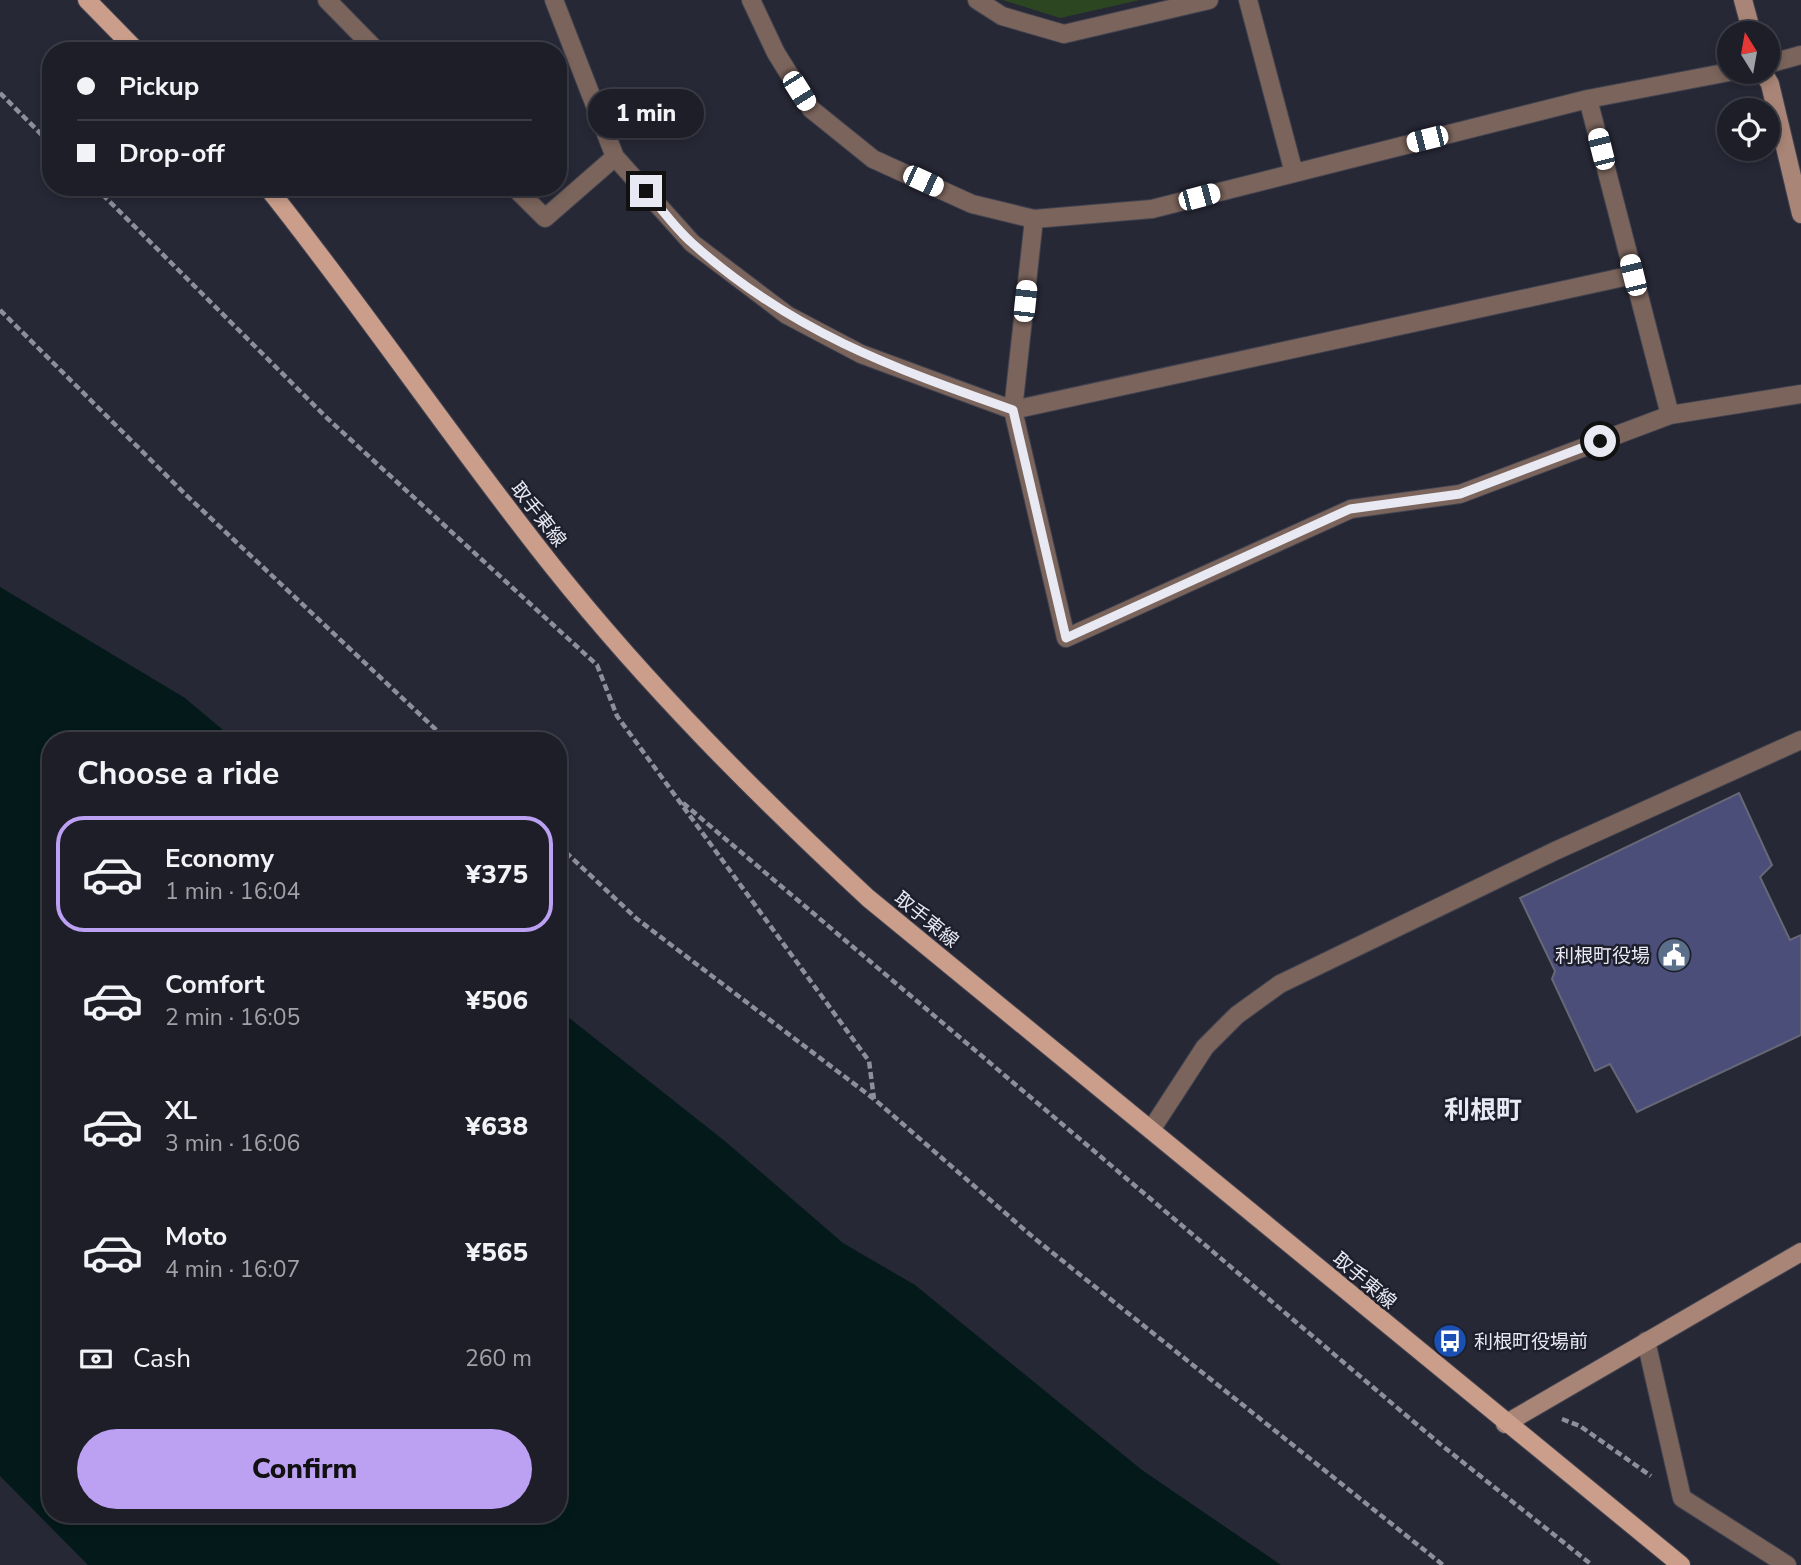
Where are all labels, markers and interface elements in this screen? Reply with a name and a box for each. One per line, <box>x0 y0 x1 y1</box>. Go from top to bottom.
north arrow <box>1717 21 1780 84</box>
map controls <box>1717 21 1780 161</box>
car <box>779 68 820 114</box>
text: Pickup <box>119 69 199 104</box>
callout: 1 min <box>588 90 704 138</box>
text: 1 min <box>616 98 676 129</box>
button: locate <box>1717 98 1780 161</box>
car <box>1405 124 1450 154</box>
car <box>1586 126 1617 172</box>
text: Drop-off <box>119 136 225 171</box>
car <box>900 163 947 199</box>
route end <box>630 175 662 207</box>
car <box>1176 181 1223 213</box>
car <box>1618 252 1649 298</box>
car <box>1013 279 1038 323</box>
route start <box>1584 425 1616 457</box>
street label: 取手東線 <box>505 477 572 553</box>
text: Choose a ride <box>77 752 279 795</box>
text: Economy <box>165 841 274 876</box>
icon: car <box>81 843 144 906</box>
text: ¥375 <box>466 857 528 892</box>
text: 1 min · 16:04 <box>165 876 300 907</box>
street label: 取手東線 <box>889 886 964 954</box>
public building icon: 利根町役場 <box>1655 936 1693 974</box>
place label: 利根町役場 <box>1555 943 1650 969</box>
text: Comfort <box>165 967 265 1002</box>
icon: car <box>81 969 144 1032</box>
text: ¥506 <box>466 983 528 1018</box>
text: 2 min · 16:05 <box>165 1002 300 1033</box>
text: XL <box>165 1093 197 1128</box>
district label: 利根町 <box>1444 1093 1522 1128</box>
icon: car <box>81 1095 144 1158</box>
text: ¥638 <box>466 1109 528 1144</box>
text: 3 min · 16:06 <box>165 1128 300 1159</box>
text: Moto <box>165 1219 227 1254</box>
icon: car <box>81 1221 144 1284</box>
text: ¥565 <box>466 1235 528 1270</box>
street label: 取手東線 <box>1327 1246 1402 1315</box>
text: 4 min · 16:07 <box>165 1254 300 1285</box>
bus stop icon: 利根町役場前 <box>1431 1322 1469 1360</box>
place label: 利根町役場前 <box>1474 1329 1588 1355</box>
icon: cash <box>77 1340 115 1378</box>
text: Cash <box>133 1341 191 1376</box>
text: 260 m <box>465 1343 532 1374</box>
button: Confirm <box>77 1429 532 1509</box>

